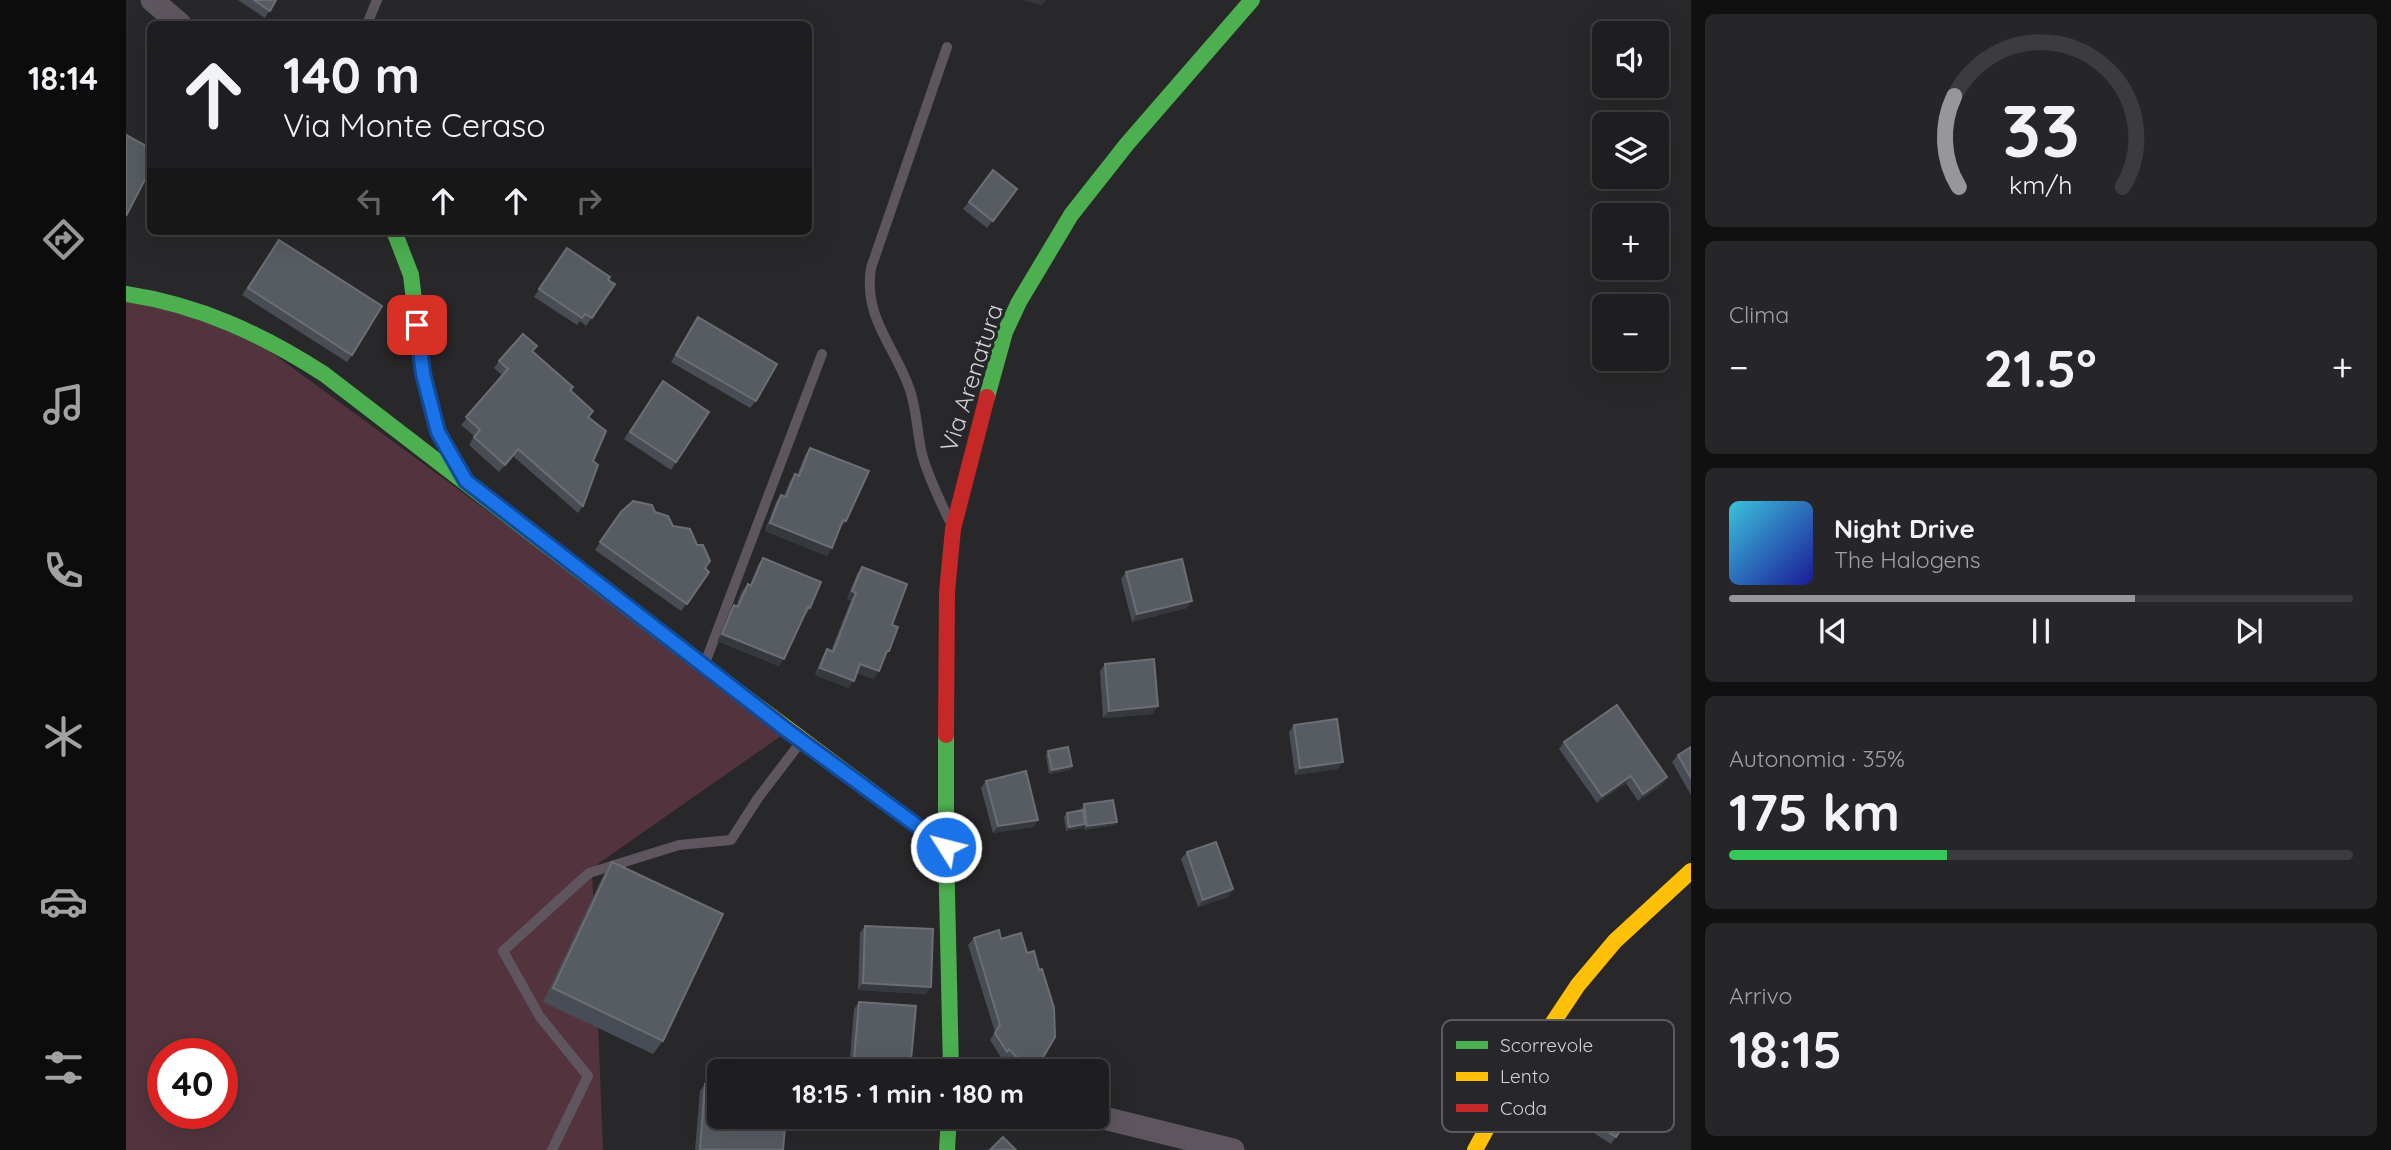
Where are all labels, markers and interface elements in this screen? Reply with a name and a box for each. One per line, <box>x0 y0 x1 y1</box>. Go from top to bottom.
map controls <box>1592 21 1669 371</box>
button: sound <box>1592 21 1669 98</box>
text: 140 m <box>283 44 420 105</box>
icon: ahead <box>168 49 259 140</box>
text: 18:14 <box>28 58 98 98</box>
text: 33 <box>2002 84 2080 175</box>
text: Via Monte Ceraso <box>283 105 546 145</box>
button: layers <box>1592 112 1669 189</box>
text: km/h <box>2009 168 2073 199</box>
icon: left <box>351 182 389 220</box>
icon: ahead <box>424 182 462 220</box>
icon: ahead <box>497 182 535 220</box>
icon: right <box>570 182 608 220</box>
button: + <box>1592 203 1669 280</box>
icon: directions <box>39 215 88 264</box>
button: − <box>1592 294 1669 371</box>
pin <box>387 295 447 355</box>
street label: Via Arenatura <box>933 300 1009 455</box>
text: Clima <box>1729 300 1789 329</box>
icon: arrive <box>398 306 436 344</box>
text: 21.5° <box>1984 335 2097 400</box>
text: − <box>1729 343 1749 391</box>
text: + <box>2332 343 2353 391</box>
icon: music <box>39 380 88 429</box>
text: Night Drive <box>1834 512 1975 545</box>
text: The Halogens <box>1834 545 1981 574</box>
icon: phone <box>39 546 88 595</box>
icon: previous <box>1814 612 1852 650</box>
icon: pause <box>2022 612 2060 650</box>
icon: next <box>2230 612 2268 650</box>
icon: climate <box>39 712 88 761</box>
text: Autonomia · 35% <box>1729 744 1905 773</box>
text: 175 km <box>1729 779 1900 844</box>
position arrow <box>909 810 983 884</box>
icon: car <box>39 877 88 926</box>
text: Arrivo <box>1729 981 1792 1010</box>
text: 18:15 <box>1729 1016 1842 1081</box>
legend <box>1442 1020 1674 1132</box>
text: Scorrevole <box>1500 1033 1593 1057</box>
speed limit sign: 40 <box>147 1038 238 1129</box>
icon: filters <box>39 1043 88 1092</box>
text: Lento <box>1500 1064 1550 1088</box>
text: 18:15 · 1 min · 180 m <box>792 1077 1024 1110</box>
text: Coda <box>1500 1096 1547 1120</box>

